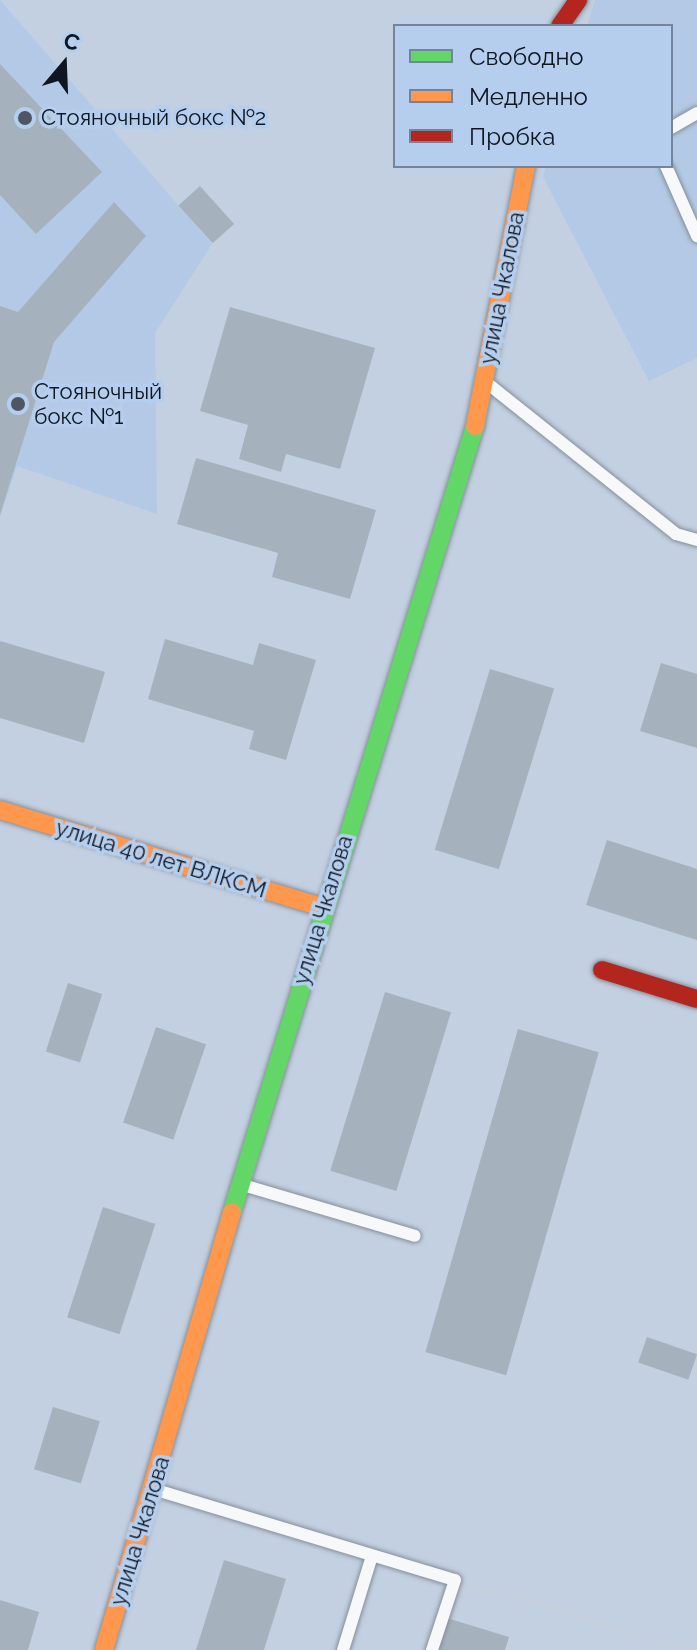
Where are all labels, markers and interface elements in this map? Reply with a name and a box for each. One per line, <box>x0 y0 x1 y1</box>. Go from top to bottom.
north arrow <box>24 24 104 104</box>
legend <box>393 24 673 168</box>
text: С <box>60 27 83 56</box>
text: Свободно <box>469 42 584 71</box>
text: Медленно <box>469 82 588 111</box>
place label: Стояночный бокс №2 <box>41 105 266 131</box>
marker: Стояночный бокс №2 <box>16 109 34 127</box>
text: Пробка <box>469 122 555 151</box>
street label: улица Чкалова <box>474 210 530 366</box>
place label: Стояночный бокс №1 <box>34 378 162 430</box>
marker: Стояночный бокс №1 <box>9 395 27 413</box>
street label: улица 40 лет ВЛКСМ <box>53 814 269 904</box>
street label: улица Чкалова <box>288 832 358 988</box>
street label: улица Чкалова <box>105 1453 175 1609</box>

